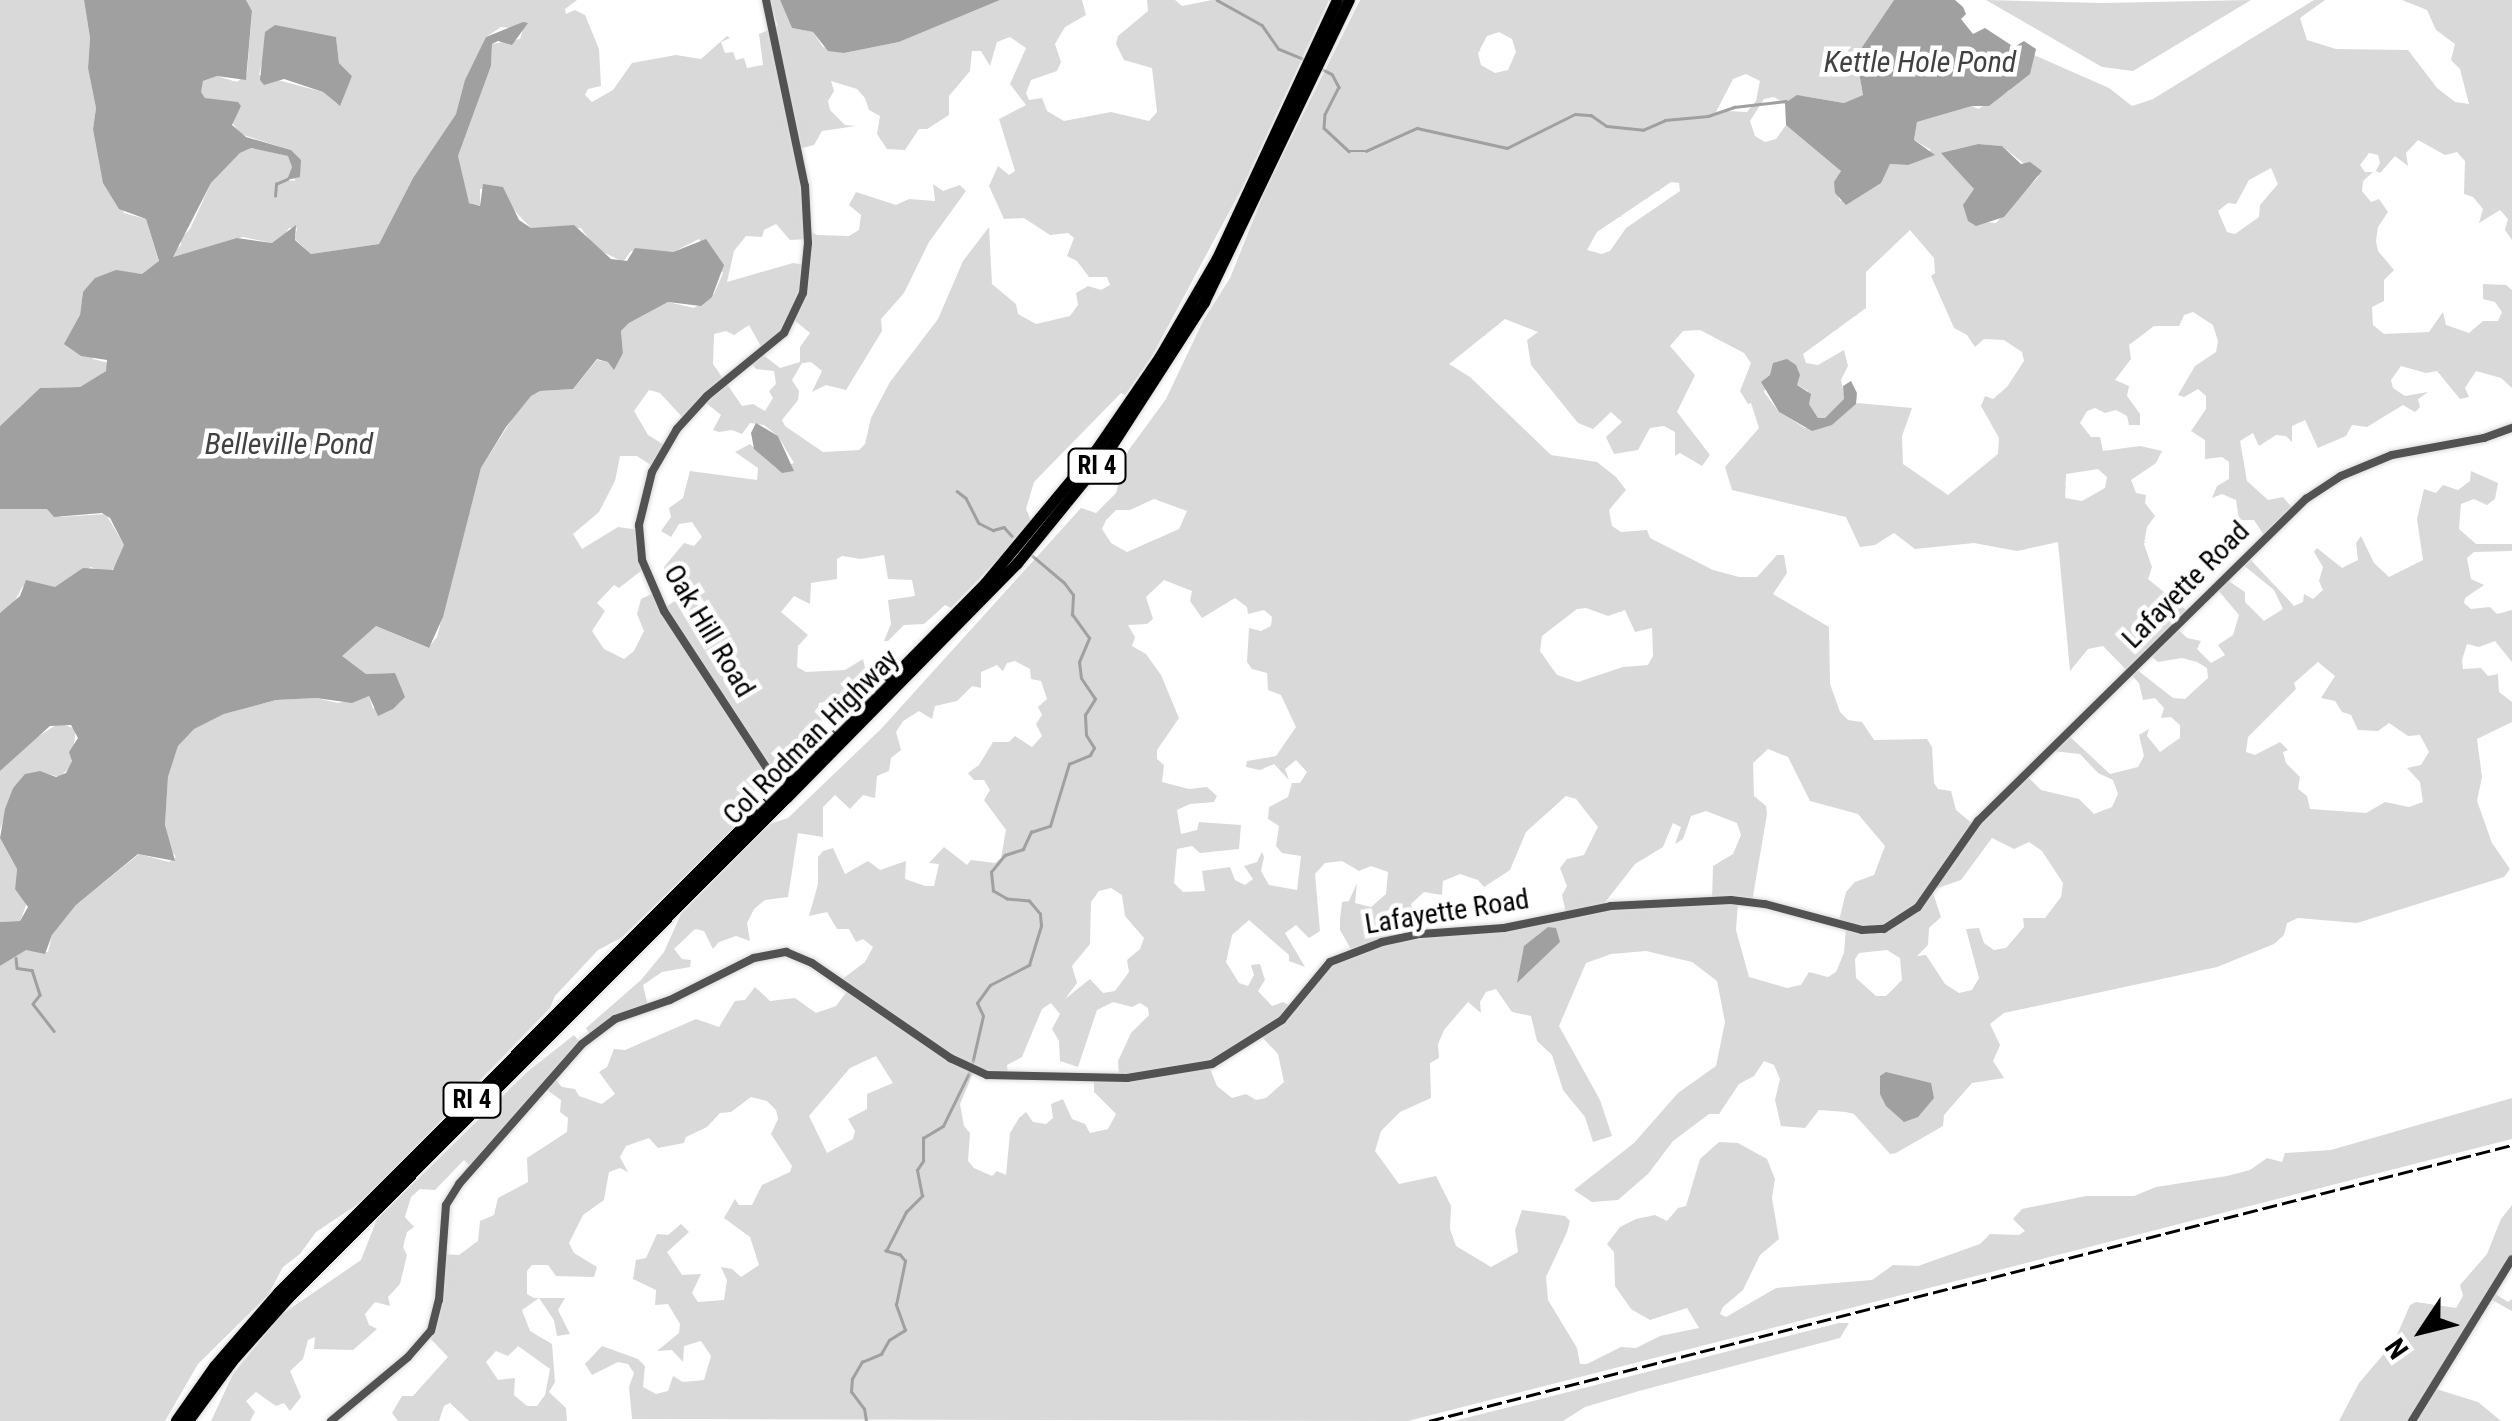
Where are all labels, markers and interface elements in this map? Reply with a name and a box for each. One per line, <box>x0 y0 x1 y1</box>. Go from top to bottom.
water label: Kettle Hole Pond <box>1824 44 2016 80</box>
water label: Belleville Pond <box>205 426 373 462</box>
road number: RI 4 <box>1067 446 1127 486</box>
street label: Lafayette Road <box>2116 515 2256 655</box>
street label: Oak Hill Road <box>656 559 762 703</box>
street label: Col Rodman Highway <box>716 642 906 832</box>
street label: Lafayette Road <box>1363 882 1531 942</box>
road number: RI 4 <box>442 1080 502 1120</box>
north arrow <box>2372 1281 2472 1381</box>
text: N <box>2379 1332 2415 1365</box>

